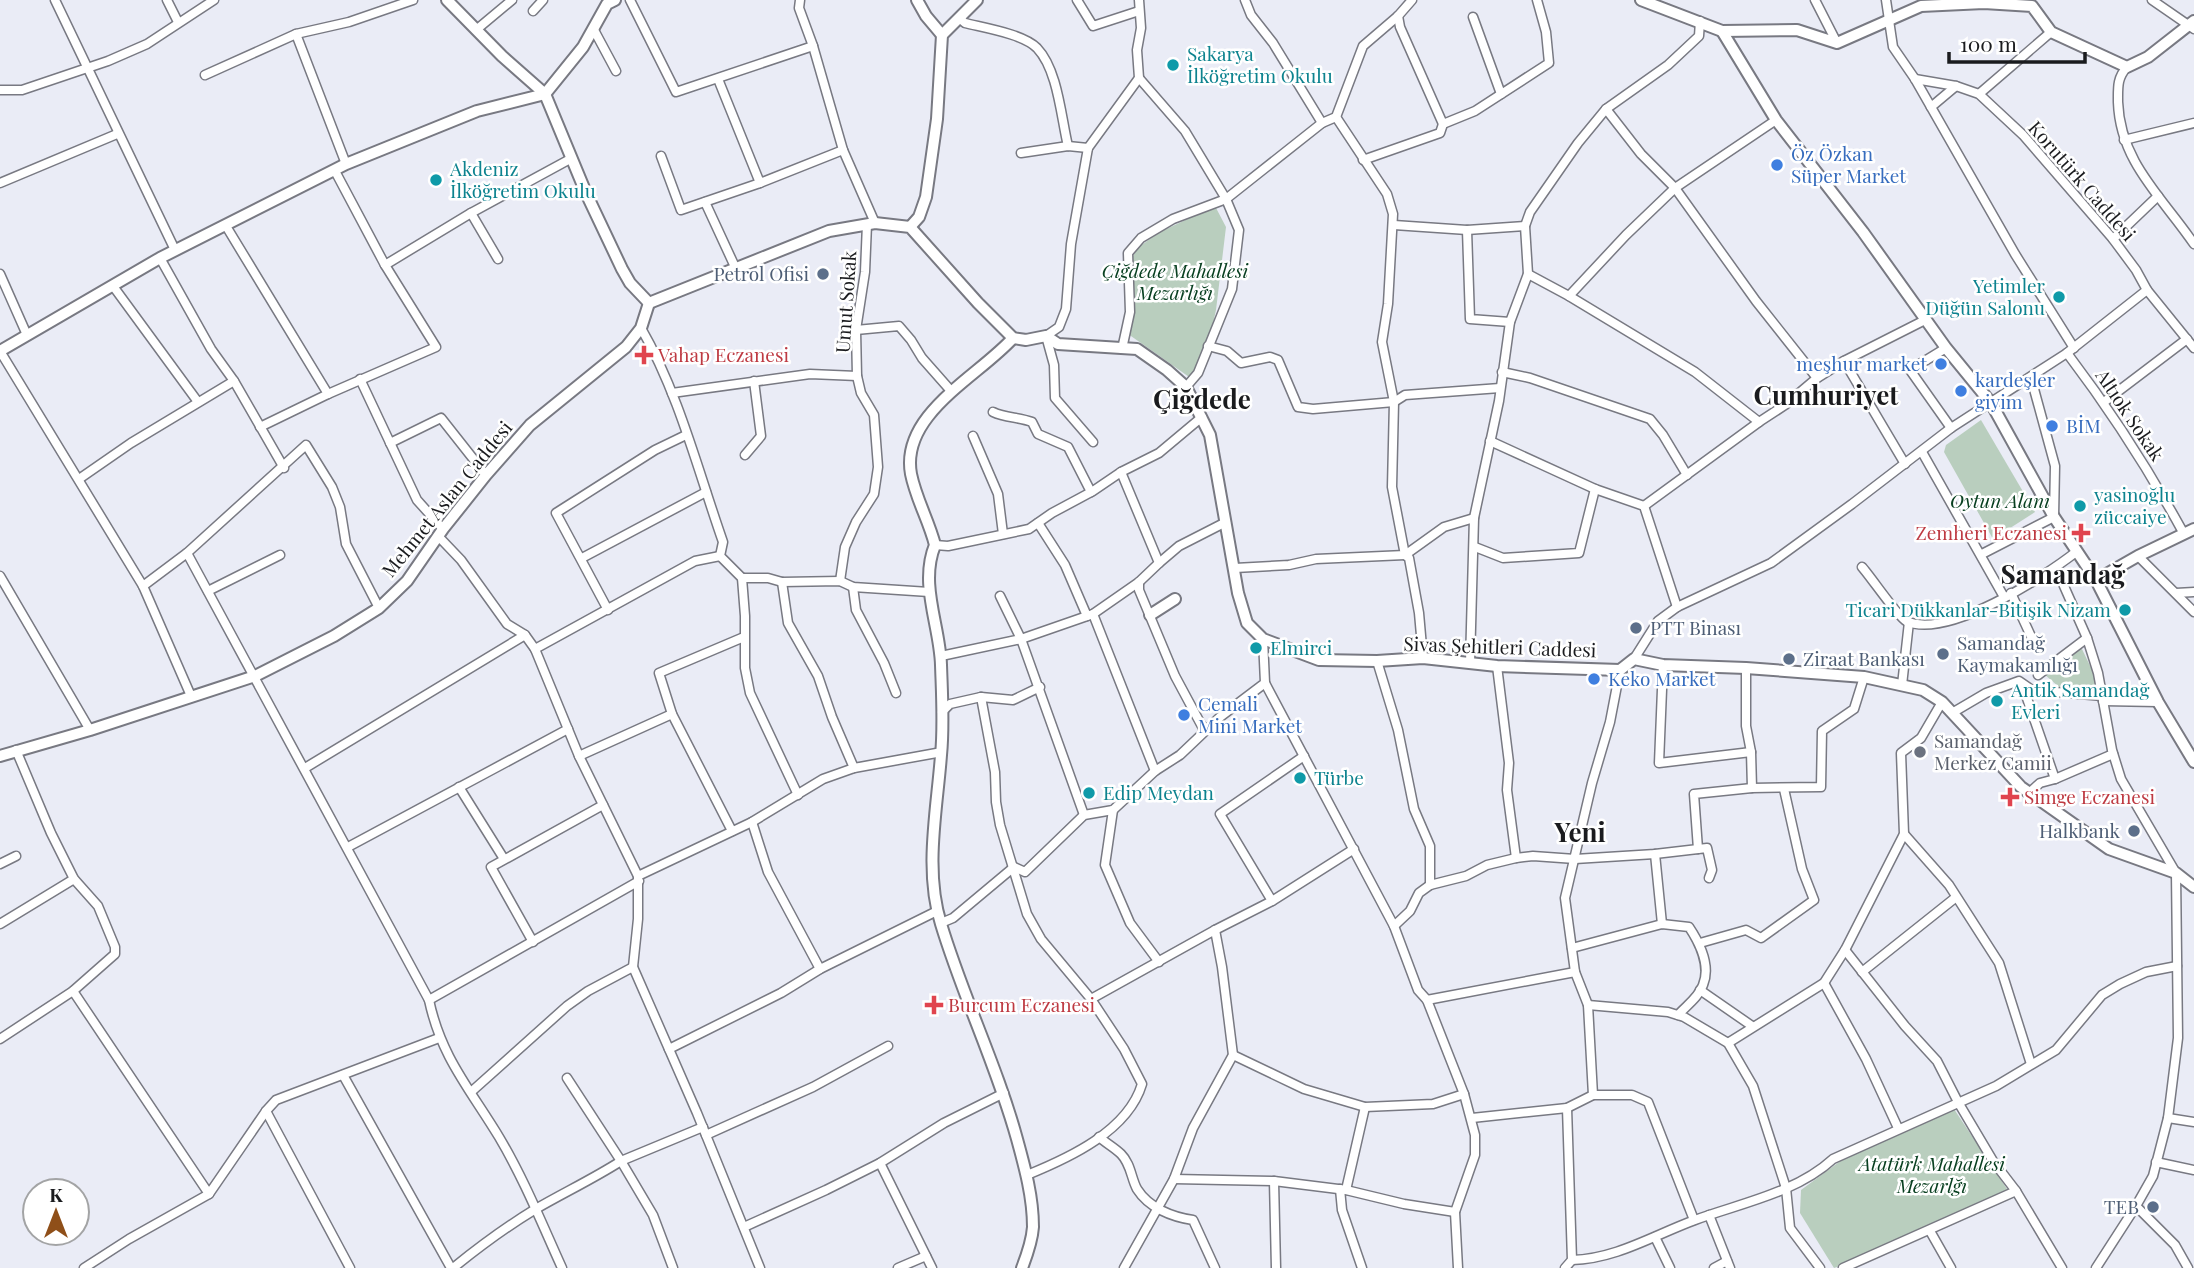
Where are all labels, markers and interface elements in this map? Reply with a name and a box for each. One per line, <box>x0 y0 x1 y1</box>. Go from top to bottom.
scale bar <box>1949 21 2086 65</box>
text: 100 m <box>1960 29 2017 57</box>
place label: Sakarya İlköğretim Okulu <box>1187 40 1333 88</box>
marker: Sakarya İlköğretim Okulu <box>1165 57 1181 73</box>
street label: Korutürk Caddesi <box>2023 115 2143 246</box>
place label: Öz Özkan Süper Market <box>1791 140 1906 188</box>
place label: Akdeniz İlköğretim Okulu <box>449 155 596 203</box>
marker: Öz Özkan Süper Market <box>1769 157 1785 173</box>
marker: Akdeniz İlköğretim Okulu <box>428 172 444 188</box>
street label: Umut Sokak <box>828 249 862 354</box>
park label: Çiğdede Mahallesi Mezarlığı <box>1102 257 1249 305</box>
place label: Petrol Ofisi <box>714 260 809 286</box>
marker: Petrol Ofisi <box>815 266 831 282</box>
place label: Yetimler Düğün Salonu <box>1925 272 2046 320</box>
marker: Yetimler Düğün Salonu <box>2051 289 2067 305</box>
place label: Vahap Eczanesi <box>657 341 789 367</box>
marker: Vahap Eczanesi <box>636 347 652 363</box>
place label: meşhur market <box>1796 350 1927 376</box>
marker: meşhur market <box>1933 356 1949 372</box>
street label: Altıok Sokak <box>2090 363 2171 466</box>
place label: kardeşler giyim <box>1975 366 2056 414</box>
district label: Cumhuriyet <box>1754 377 1899 412</box>
district label: Çiğdede <box>1153 381 1251 416</box>
marker: kardeşler giyim <box>1953 383 1969 399</box>
place label: BİM <box>2066 412 2101 438</box>
street label: Mehmet Aslan Caddesi <box>375 415 518 582</box>
marker: BİM <box>2044 418 2060 434</box>
place label: yasinoğlu züccaiye <box>2093 481 2175 529</box>
park label: Oytun Alanı <box>1950 487 2050 513</box>
marker: yasinoğlu züccaiye <box>2072 498 2088 514</box>
place label: Zemheri Eczanesi <box>1915 519 2067 545</box>
marker: Zemheri Eczanesi <box>2073 525 2089 541</box>
district label: Samandağ <box>2000 556 2126 591</box>
place label: Ticari Dükkanlar-Bitişik Nizam <box>1845 596 2111 622</box>
marker: Ticari Dükkanlar-Bitişik Nizam <box>2117 602 2133 618</box>
place label: PTT Binası <box>1650 614 1742 640</box>
marker: PTT Binası <box>1628 620 1644 636</box>
place label: Samandağ Kaymakamlığı <box>1957 629 2078 677</box>
street label: Sivas Şehitleri Caddesi <box>1403 630 1597 662</box>
place label: Elmirci <box>1270 634 1333 660</box>
marker: Elmirci <box>1248 640 1264 656</box>
place label: Ziraat Bankası <box>1803 645 1925 671</box>
marker: Samandağ Kaymakamlığı <box>1935 646 1951 662</box>
marker: Ziraat Bankası <box>1781 651 1797 667</box>
place label: Keko Market <box>1608 665 1716 691</box>
marker: Keko Market <box>1586 671 1602 687</box>
place label: Antik Samandağ Evleri <box>2010 676 2150 724</box>
place label: Cemali Mini Market <box>1198 690 1302 738</box>
marker: Antik Samandağ Evleri <box>1989 693 2005 709</box>
marker: Cemali Mini Market <box>1176 707 1192 723</box>
place label: Samandağ Merkez Camii <box>1934 727 2052 775</box>
marker: Samandağ Merkez Camii <box>1912 744 1928 760</box>
place label: Türbe <box>1314 764 1364 790</box>
marker: Türbe <box>1292 770 1308 786</box>
place label: Edip Meydan <box>1103 779 1214 805</box>
place label: Simge Eczanesi <box>2024 783 2155 809</box>
marker: Edip Meydan <box>1081 785 1097 801</box>
marker: Simge Eczanesi <box>2002 789 2018 805</box>
district label: Yeni <box>1553 814 1606 849</box>
place label: Halkbank <box>2039 817 2121 843</box>
marker: Halkbank <box>2126 823 2142 839</box>
place label: Burcum Eczanesi <box>948 991 1096 1017</box>
marker: Burcum Eczanesi <box>926 997 942 1013</box>
park label: Atatürk Mahallesi Mezarlğı <box>1857 1150 2006 1198</box>
north arrow <box>21 1177 91 1247</box>
text: K <box>49 1181 63 1207</box>
place label: TEB <box>2104 1193 2139 1219</box>
marker: TEB <box>2145 1199 2161 1215</box>

